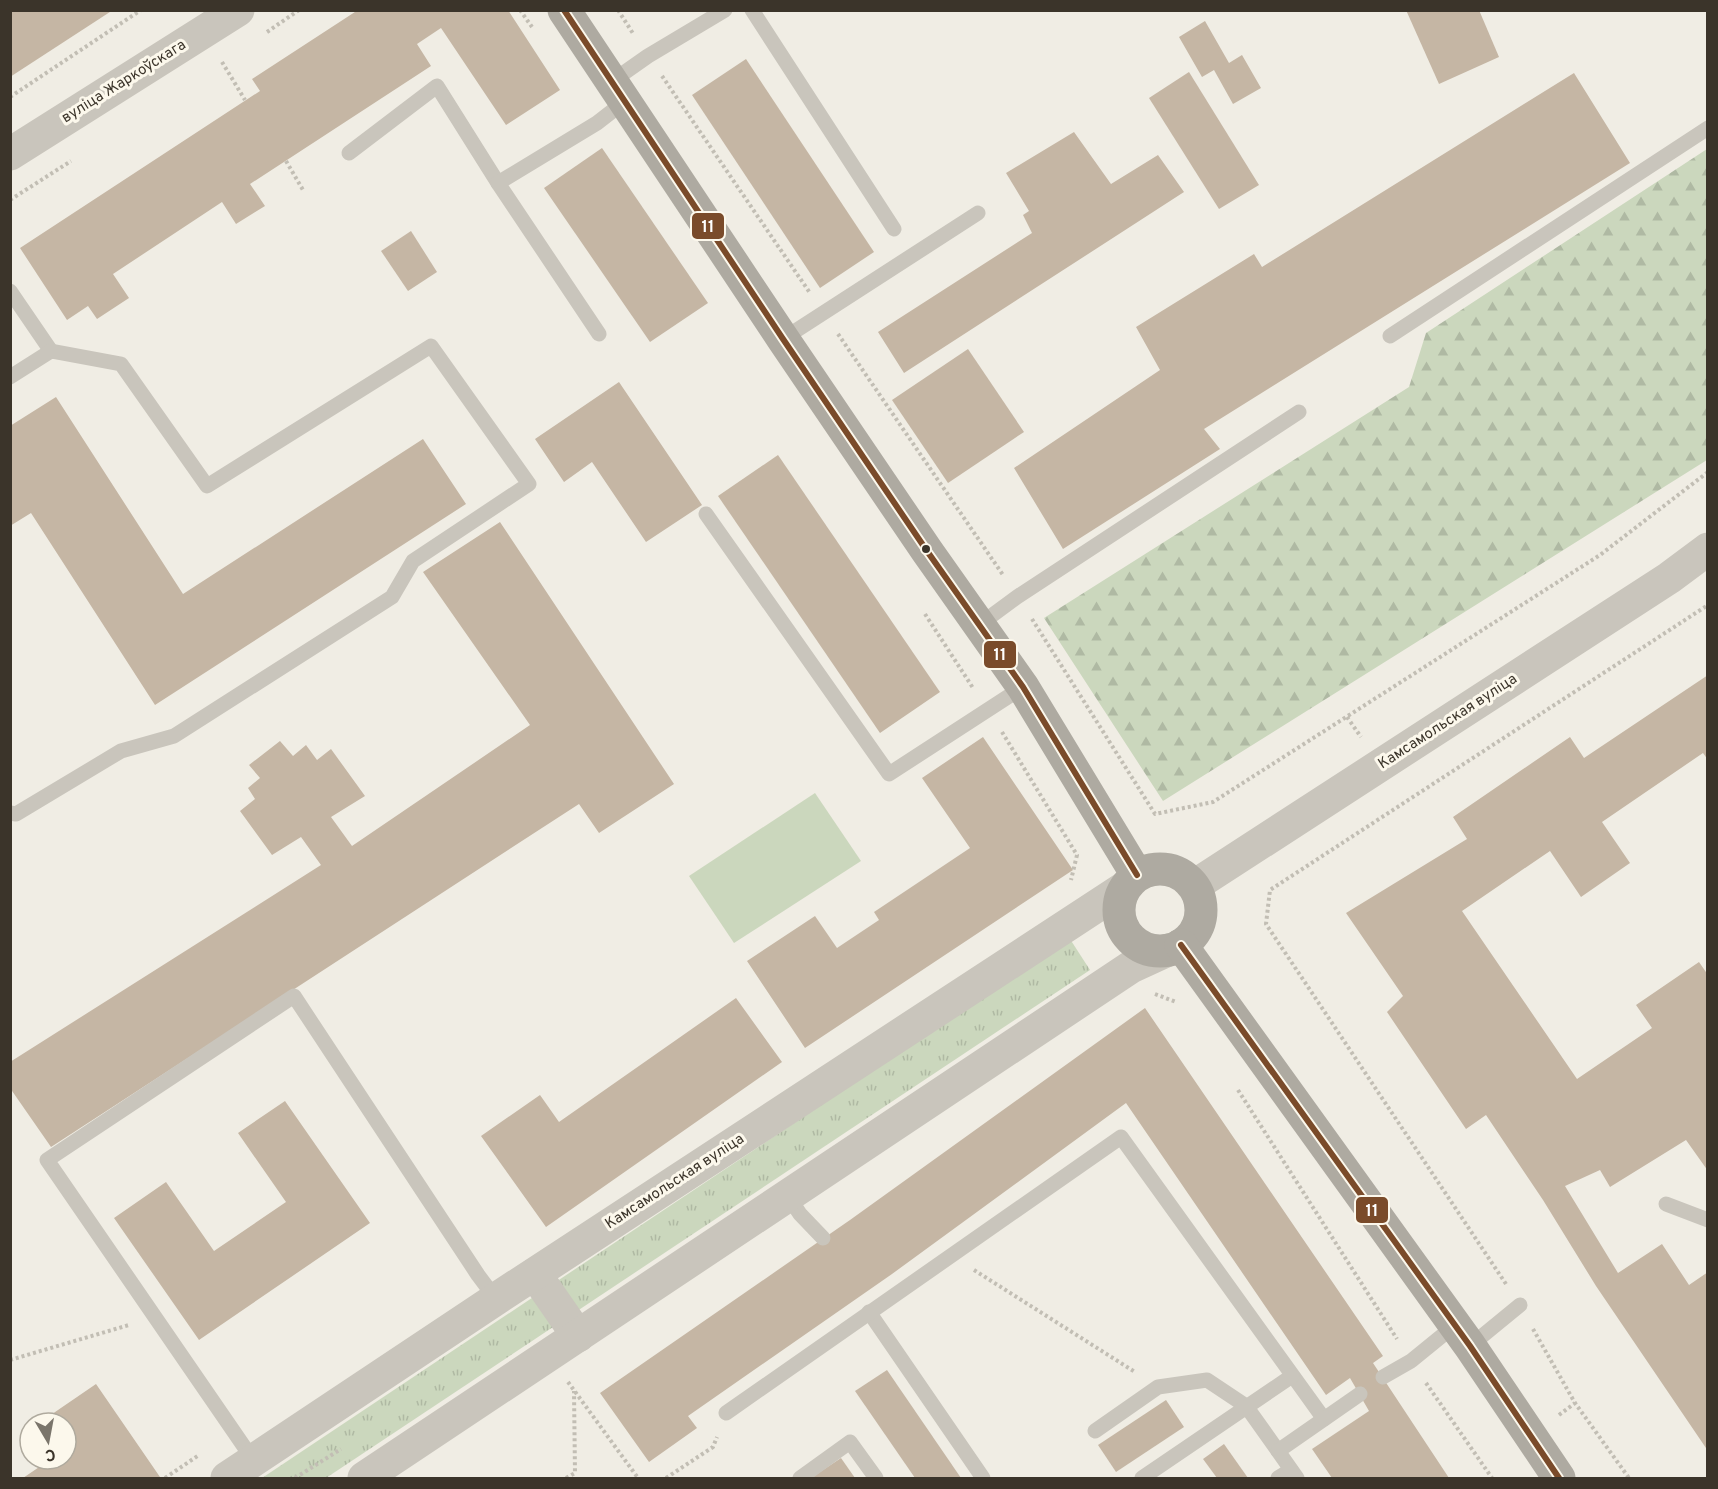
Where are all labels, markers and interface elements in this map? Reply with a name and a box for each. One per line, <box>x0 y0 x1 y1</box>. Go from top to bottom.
street label: вуліца Жаркоўскага <box>58 36 190 128</box>
line badge: 11 <box>691 212 725 240</box>
text: 11 <box>702 218 714 238</box>
unlabelled marker <box>920 543 932 555</box>
line badge: 11 <box>983 640 1017 669</box>
text: 11 <box>994 646 1006 666</box>
street label: Камсамольская вуліца <box>1375 670 1521 774</box>
street label: Камсамольская вуліца <box>602 1130 748 1234</box>
line badge: 11 <box>1355 1196 1389 1224</box>
text: 11 <box>1366 1202 1378 1222</box>
north arrow <box>18 1411 78 1471</box>
text: С <box>43 1443 57 1465</box>

